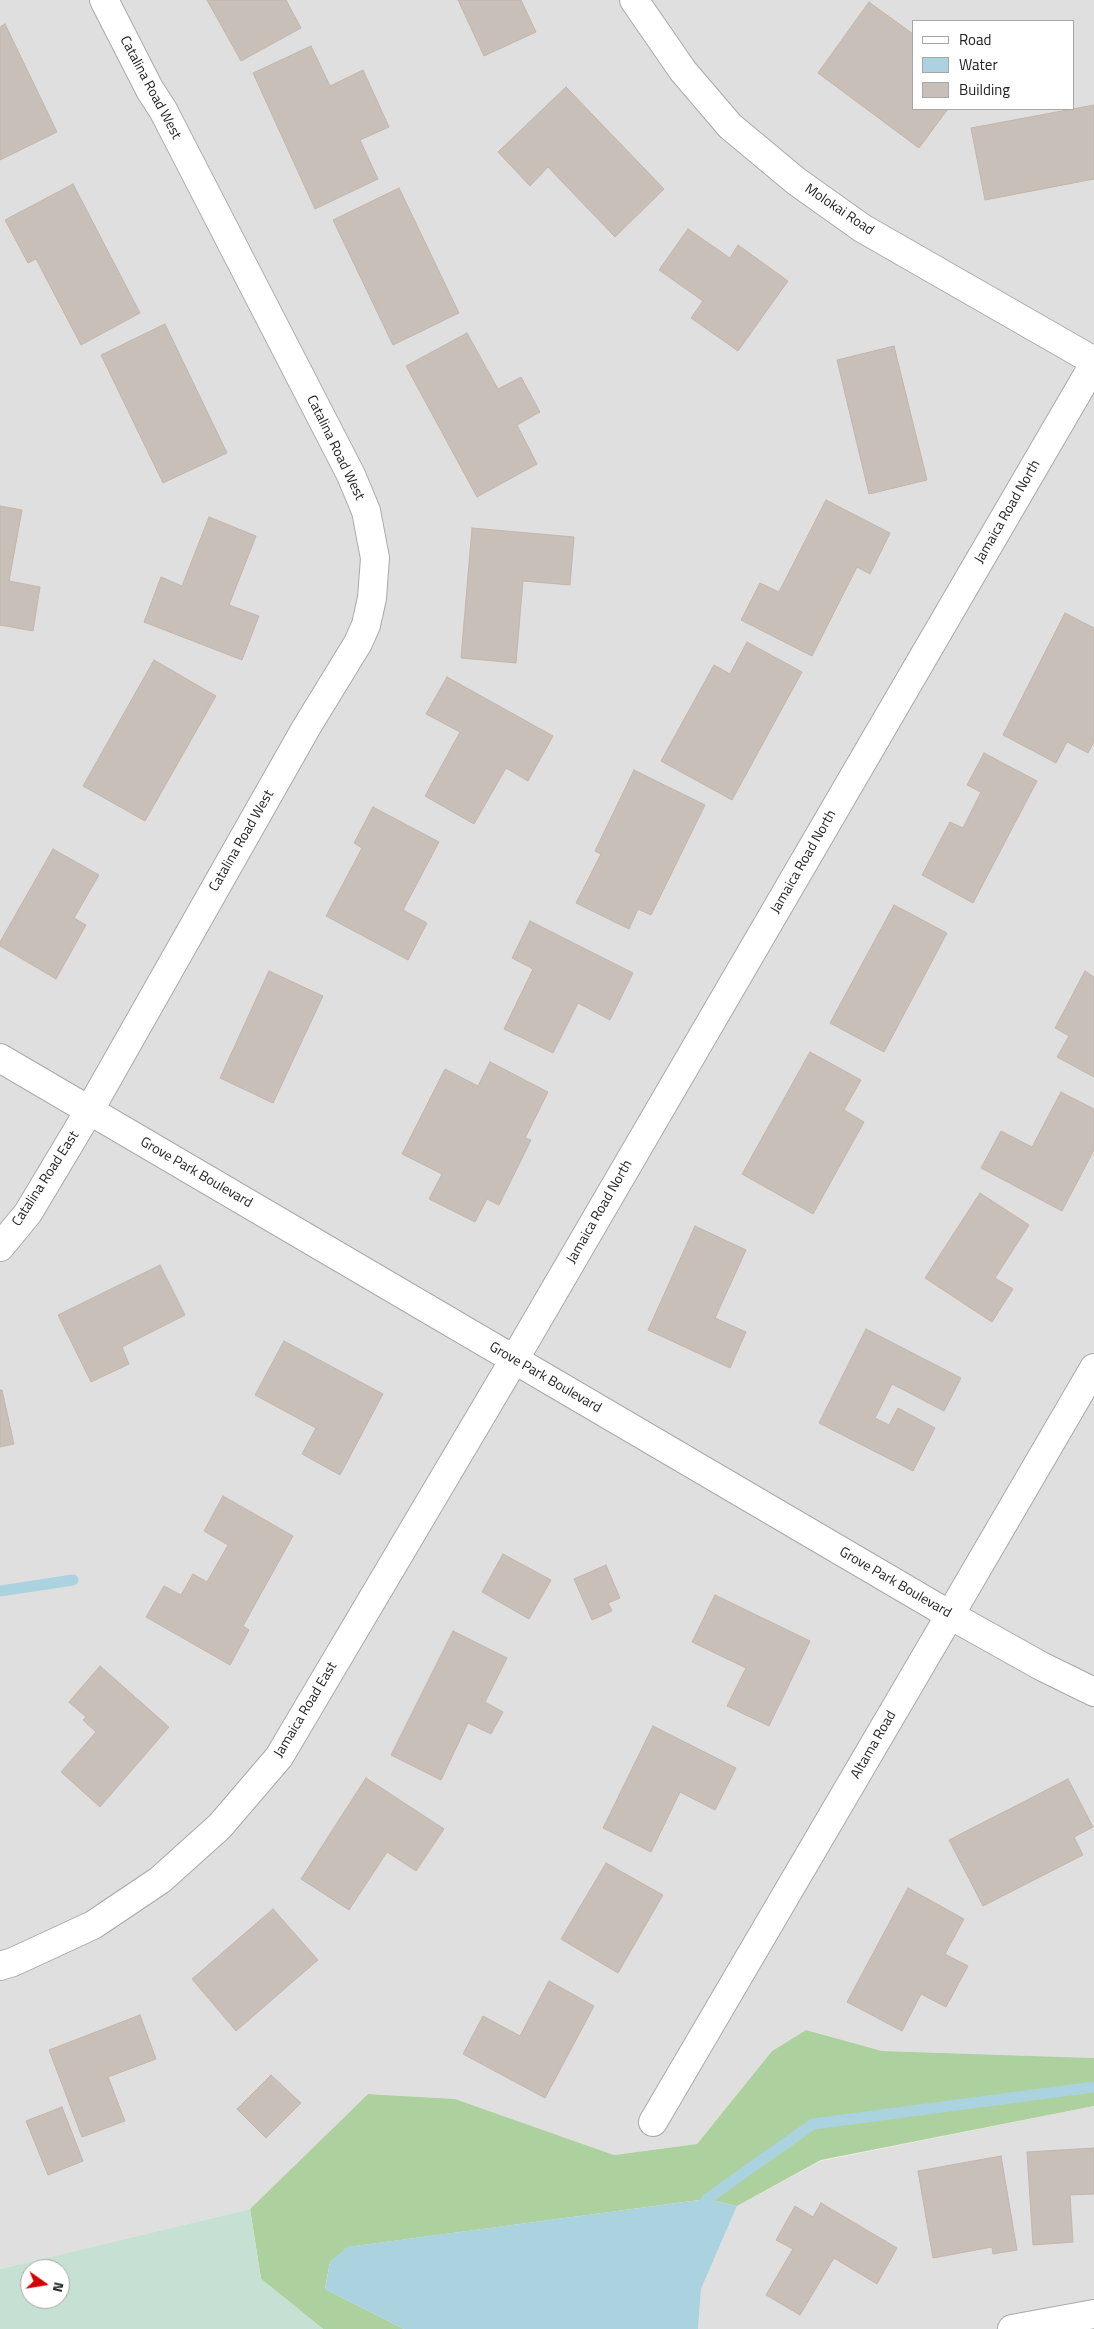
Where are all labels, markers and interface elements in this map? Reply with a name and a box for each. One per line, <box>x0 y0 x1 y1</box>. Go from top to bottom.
legend <box>912 20 1074 110</box>
text: Road <box>959 28 991 51</box>
street label: Catalina Road West <box>116 34 184 142</box>
text: Water <box>959 53 998 76</box>
text: Building <box>959 78 1010 101</box>
street label: Molokai Road <box>801 181 877 239</box>
street label: Catalina Road West <box>302 393 368 503</box>
street label: Jamaica Road North <box>972 457 1044 567</box>
street label: Catalina Road West <box>206 787 278 895</box>
street label: Jamaica Road North <box>768 807 840 917</box>
street label: Catalina Road East <box>9 1128 83 1230</box>
street label: Grove Park Boulevard <box>137 1134 255 1212</box>
street label: Jamaica Road North <box>564 1157 636 1267</box>
street label: Grove Park Boulevard <box>486 1339 604 1417</box>
street label: Grove Park Boulevard <box>836 1544 954 1622</box>
street label: Jamaica Road East <box>271 1659 341 1761</box>
street label: Altama Road <box>848 1708 900 1782</box>
north arrow <box>20 2259 70 2309</box>
text: N <box>48 2280 70 2294</box>

